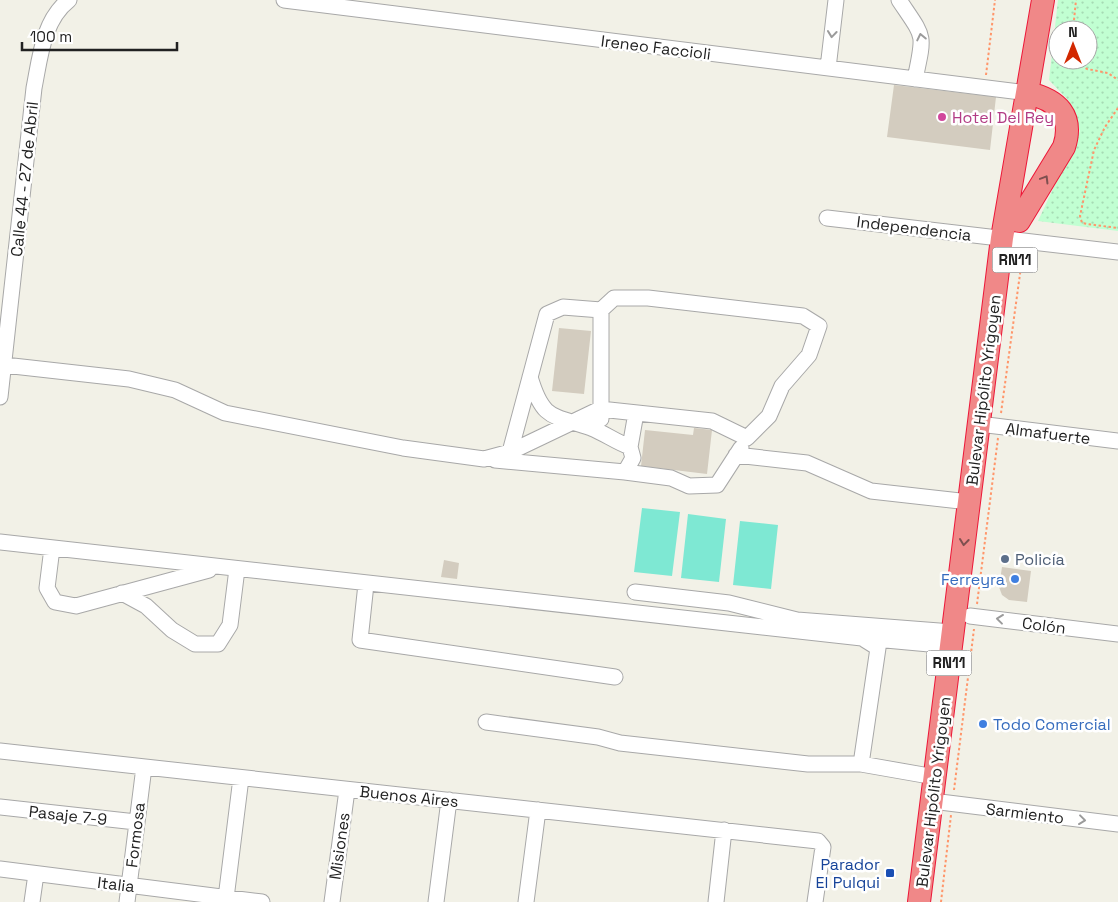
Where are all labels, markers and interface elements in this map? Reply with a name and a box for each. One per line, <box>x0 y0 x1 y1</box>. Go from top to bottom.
scale bar <box>22 20 178 52</box>
north arrow <box>1048 20 1098 70</box>
text: N <box>1068 23 1078 41</box>
text: 100 m <box>30 27 72 46</box>
street label: Ireneo Faccioli <box>600 30 712 65</box>
one-way arrow <box>827 30 838 38</box>
one-way arrow <box>916 32 926 41</box>
street label: Calle 44 - 27 de Abril <box>6 100 43 258</box>
place label: Hotel Del Rey <box>952 107 1054 128</box>
marker: Hotel Del Rey <box>936 111 948 123</box>
one-way arrow <box>1039 176 1049 185</box>
street label: Independencia <box>855 211 972 246</box>
road number: RN11 <box>992 248 1038 272</box>
street label: Bulevar Hipólito Yrigoyen <box>961 293 1006 487</box>
street label: Almafuerte <box>1004 418 1092 449</box>
one-way arrow <box>959 538 970 546</box>
place label: Policía <box>1015 549 1065 570</box>
marker: Policía <box>999 553 1011 565</box>
place label: Ferreyra <box>941 569 1005 590</box>
marker: Ferreyra <box>1009 573 1021 585</box>
street label: Colón <box>1021 612 1067 639</box>
one-way arrow <box>996 615 1004 625</box>
road number: RN11 <box>926 650 972 676</box>
street label: Bulevar Hipólito Yrigoyen <box>911 695 956 889</box>
place label: Todo Comercial <box>993 714 1111 735</box>
marker: Todo Comercial <box>977 718 989 730</box>
street label: Buenos Aires <box>358 781 460 812</box>
street label: Sarmiento <box>985 798 1065 829</box>
street label: Pasaje 7-9 <box>28 801 108 830</box>
street label: Formosa <box>121 801 150 869</box>
street label: Misiones <box>324 811 355 881</box>
one-way arrow <box>1078 814 1086 825</box>
place label: Parador El Pulqui <box>816 854 880 893</box>
marker: Parador El Pulqui <box>884 867 896 879</box>
street label: Italia <box>96 872 136 897</box>

